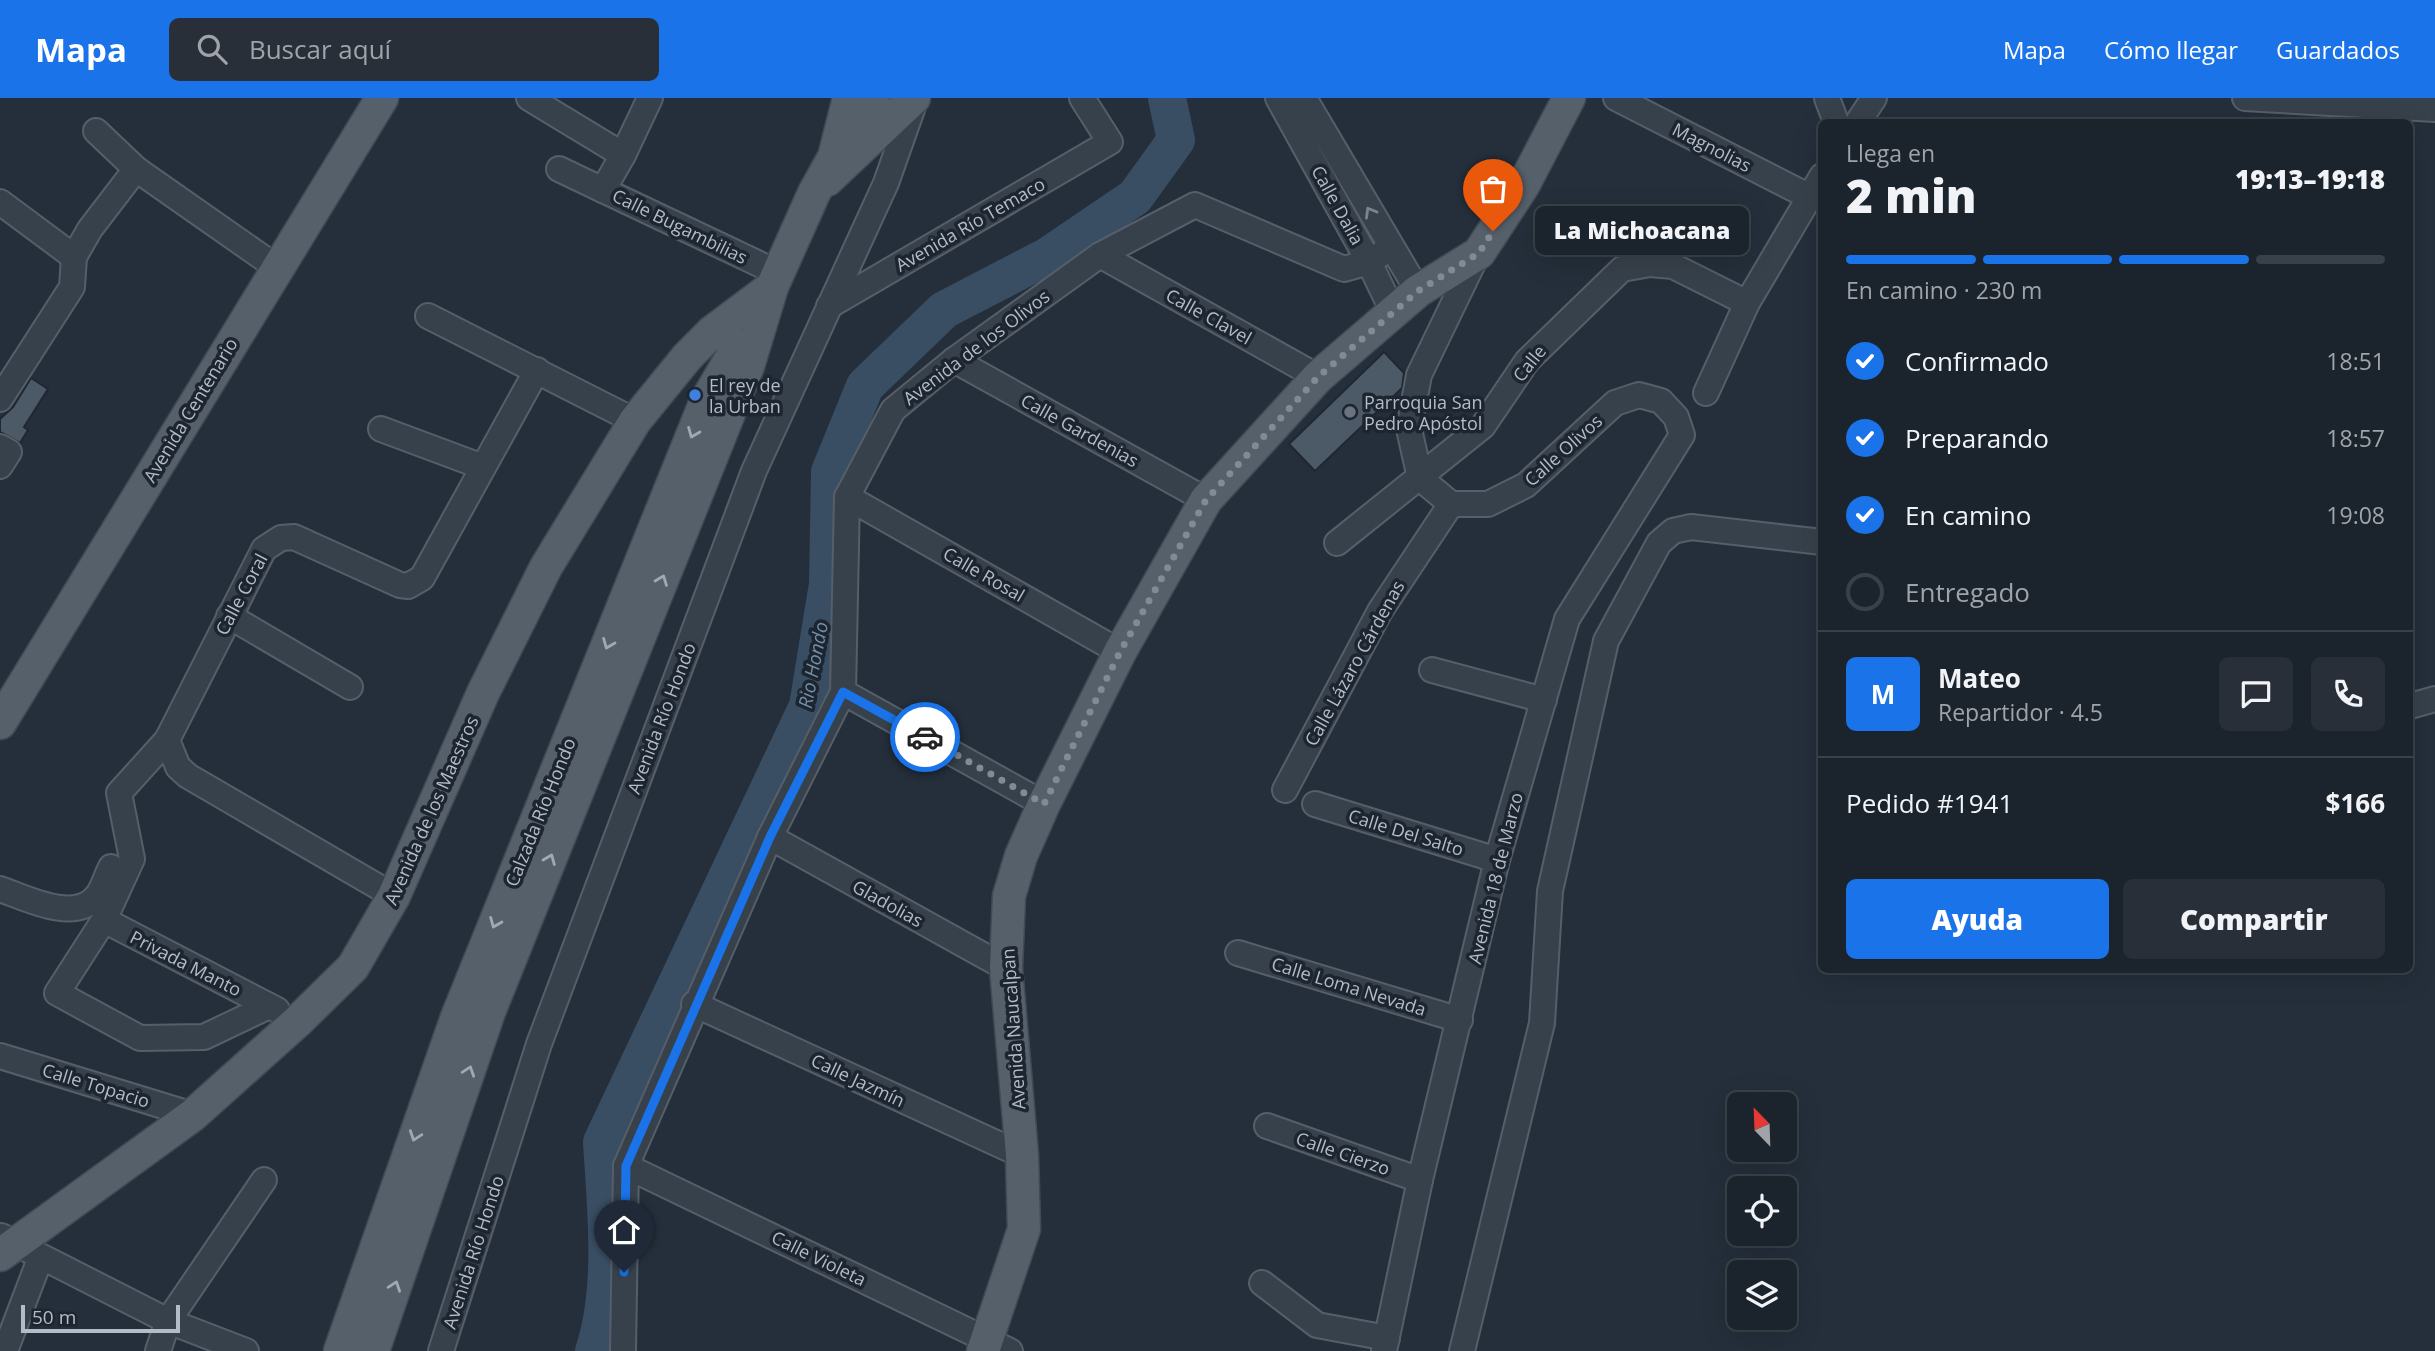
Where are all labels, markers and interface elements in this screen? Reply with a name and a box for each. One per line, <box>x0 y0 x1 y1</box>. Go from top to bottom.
search box <box>169 18 659 81</box>
text: Mapa <box>35 27 127 72</box>
icon: search <box>193 30 231 68</box>
text: Buscar aquí <box>249 31 391 67</box>
text: Mapa <box>2003 33 2066 66</box>
text: Cómo llegar <box>2104 33 2238 66</box>
text: Guardados <box>2276 33 2400 66</box>
street label: Magnolias <box>1668 117 1756 177</box>
text: Llega en <box>1846 137 1935 169</box>
pin <box>1463 159 1523 231</box>
street label: Calle Dalia <box>1306 161 1370 249</box>
text: 19:13–19:18 <box>2235 161 2385 197</box>
text: 2 min <box>1846 164 1977 226</box>
icon: bag <box>1474 170 1512 208</box>
street label: Avenida Río Temaco <box>891 171 1049 277</box>
street label: Calle Bugambilias <box>608 183 752 269</box>
callout: La Michoacana <box>1535 206 1748 256</box>
one-way arrow <box>1365 207 1378 219</box>
text: La Michoacana <box>1554 214 1730 246</box>
text: En camino · 230 m <box>1846 274 2042 306</box>
street label: Calle Clavel <box>1162 283 1256 349</box>
street label: Avenida de los Olivos <box>898 284 1054 410</box>
street label: Avenida Centenario <box>137 333 243 487</box>
street label: Calle <box>1507 340 1551 386</box>
icon: check <box>1846 342 1884 380</box>
text: Confirmado <box>1905 343 2049 379</box>
text: 18:51 <box>2326 345 2385 377</box>
place label: El rey de la Urban <box>709 373 781 418</box>
marker: El rey de la Urban <box>687 387 703 403</box>
street label: Calle Gardenias <box>1017 388 1143 472</box>
place label: Parroquia San Pedro Apóstol <box>1364 390 1483 435</box>
marker: Parroquia San Pedro Apóstol <box>1342 404 1358 420</box>
street label: Calle Olivos <box>1519 409 1607 491</box>
icon: check <box>1846 419 1884 457</box>
text: Preparando <box>1905 420 2049 456</box>
text: 18:57 <box>2326 422 2385 454</box>
one-way arrow <box>688 427 702 439</box>
icon: check <box>1846 496 1884 534</box>
text: En camino <box>1905 497 2031 533</box>
text: 19:08 <box>2326 499 2385 531</box>
street label: Calle Rosal <box>939 541 1029 607</box>
street label: Calle Coral <box>209 549 273 639</box>
one-way arrow <box>654 574 668 586</box>
text: Entregado <box>1905 574 2030 610</box>
street label: Calle Lázaro Cárdenas <box>1299 576 1409 750</box>
water label: Rio Hondo <box>792 620 834 710</box>
one-way arrow <box>602 638 616 650</box>
street label: Avenida Río Hondo <box>621 639 701 797</box>
button: chat <box>2219 657 2293 731</box>
button: phone <box>2311 657 2385 731</box>
text: Mateo <box>1938 660 2021 696</box>
text: M <box>1871 676 1895 712</box>
text: Repartidor · 4.5 <box>1938 696 2103 728</box>
courier <box>890 702 960 772</box>
street label: Avenida de los Maestros <box>379 712 483 908</box>
icon: car <box>906 718 944 756</box>
street label: Calzada Río Hondo <box>499 734 581 890</box>
text: Pedido #1941 <box>1846 785 2013 821</box>
text: $166 <box>2326 785 2385 821</box>
street label: Avenida 18 de Marzo <box>1462 790 1528 966</box>
street label: Calle Del Salto <box>1345 803 1467 861</box>
one-way arrow <box>542 854 556 866</box>
street label: Gladolias <box>848 874 928 932</box>
button: Ayuda <box>1846 879 2109 959</box>
button: Compartir <box>2123 879 2385 959</box>
one-way arrow <box>489 916 503 929</box>
street label: Privada Manto <box>126 925 246 1001</box>
street label: Avenida Naucalpan <box>995 948 1031 1110</box>
street label: Calle Loma Nevada <box>1269 951 1429 1021</box>
street label: Calle Jazmín <box>807 1048 909 1112</box>
street label: Calle Topacio <box>39 1057 153 1113</box>
one-way arrow <box>461 1066 475 1078</box>
north arrow <box>1727 1092 1797 1162</box>
map controls <box>1727 1092 1797 1330</box>
street label: Calle Cierzo <box>1293 1126 1393 1180</box>
one-way arrow <box>409 1130 423 1142</box>
street label: Avenida Río Hondo <box>437 1172 509 1332</box>
button: locate <box>1727 1176 1797 1246</box>
pin <box>594 1200 654 1272</box>
icon: home <box>605 1211 643 1249</box>
street label: Calle Violeta <box>768 1225 870 1291</box>
button: layers <box>1727 1260 1797 1330</box>
one-way arrow <box>387 1281 401 1293</box>
scale bar <box>21 1302 180 1334</box>
text: 50 m <box>32 1304 76 1330</box>

